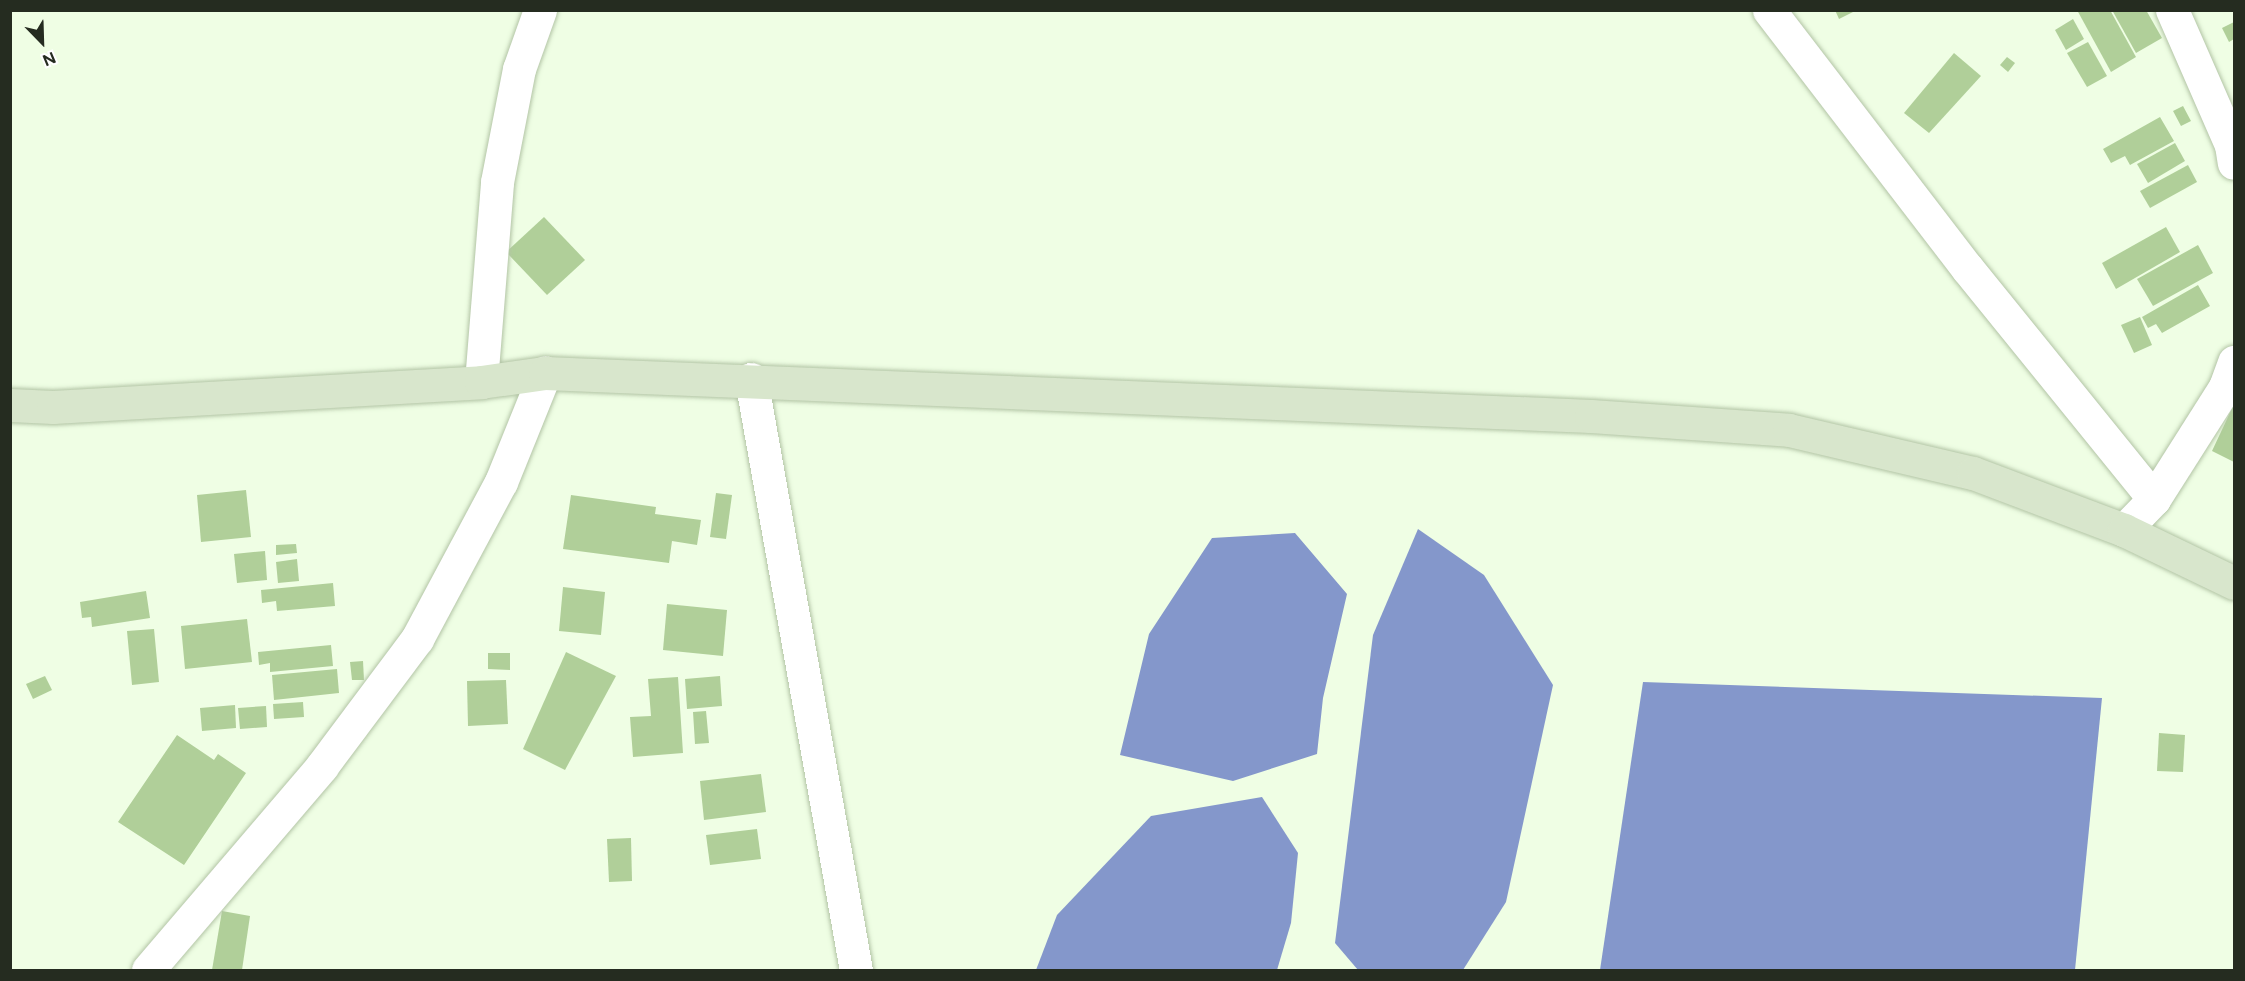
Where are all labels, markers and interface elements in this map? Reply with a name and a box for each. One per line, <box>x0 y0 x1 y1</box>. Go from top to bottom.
north arrow <box>12 12 72 72</box>
text: N <box>40 48 59 70</box>

